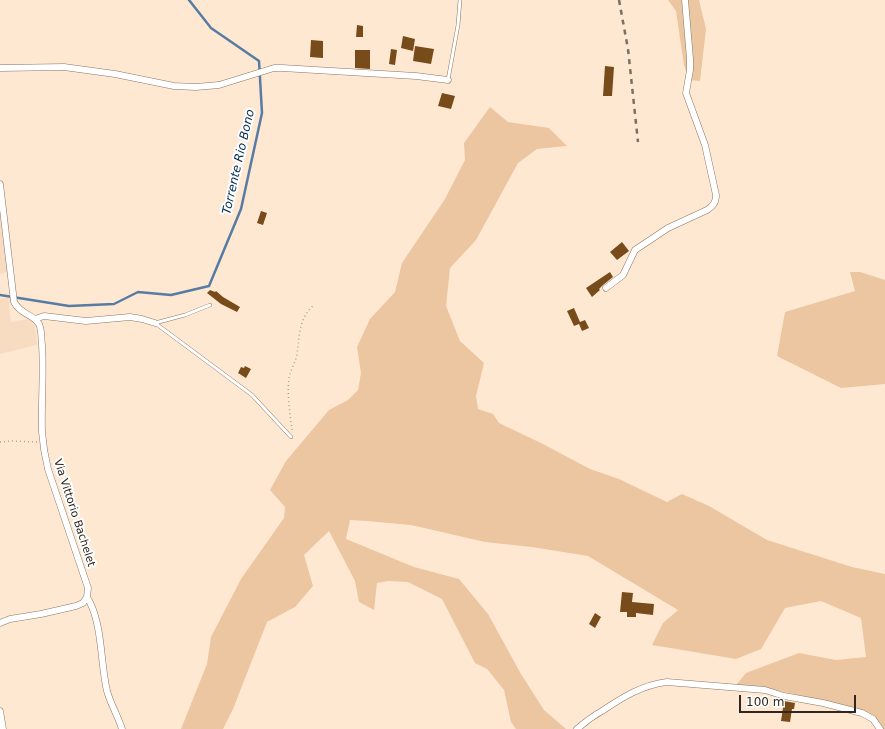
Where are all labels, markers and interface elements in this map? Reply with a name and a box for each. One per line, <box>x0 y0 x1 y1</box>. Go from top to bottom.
water label: Torrente Rio Bono <box>220 108 258 216</box>
street label: Via Vittorio Bachelet <box>50 458 98 568</box>
scale bar <box>741 687 858 713</box>
text: 100 m <box>746 695 784 709</box>

